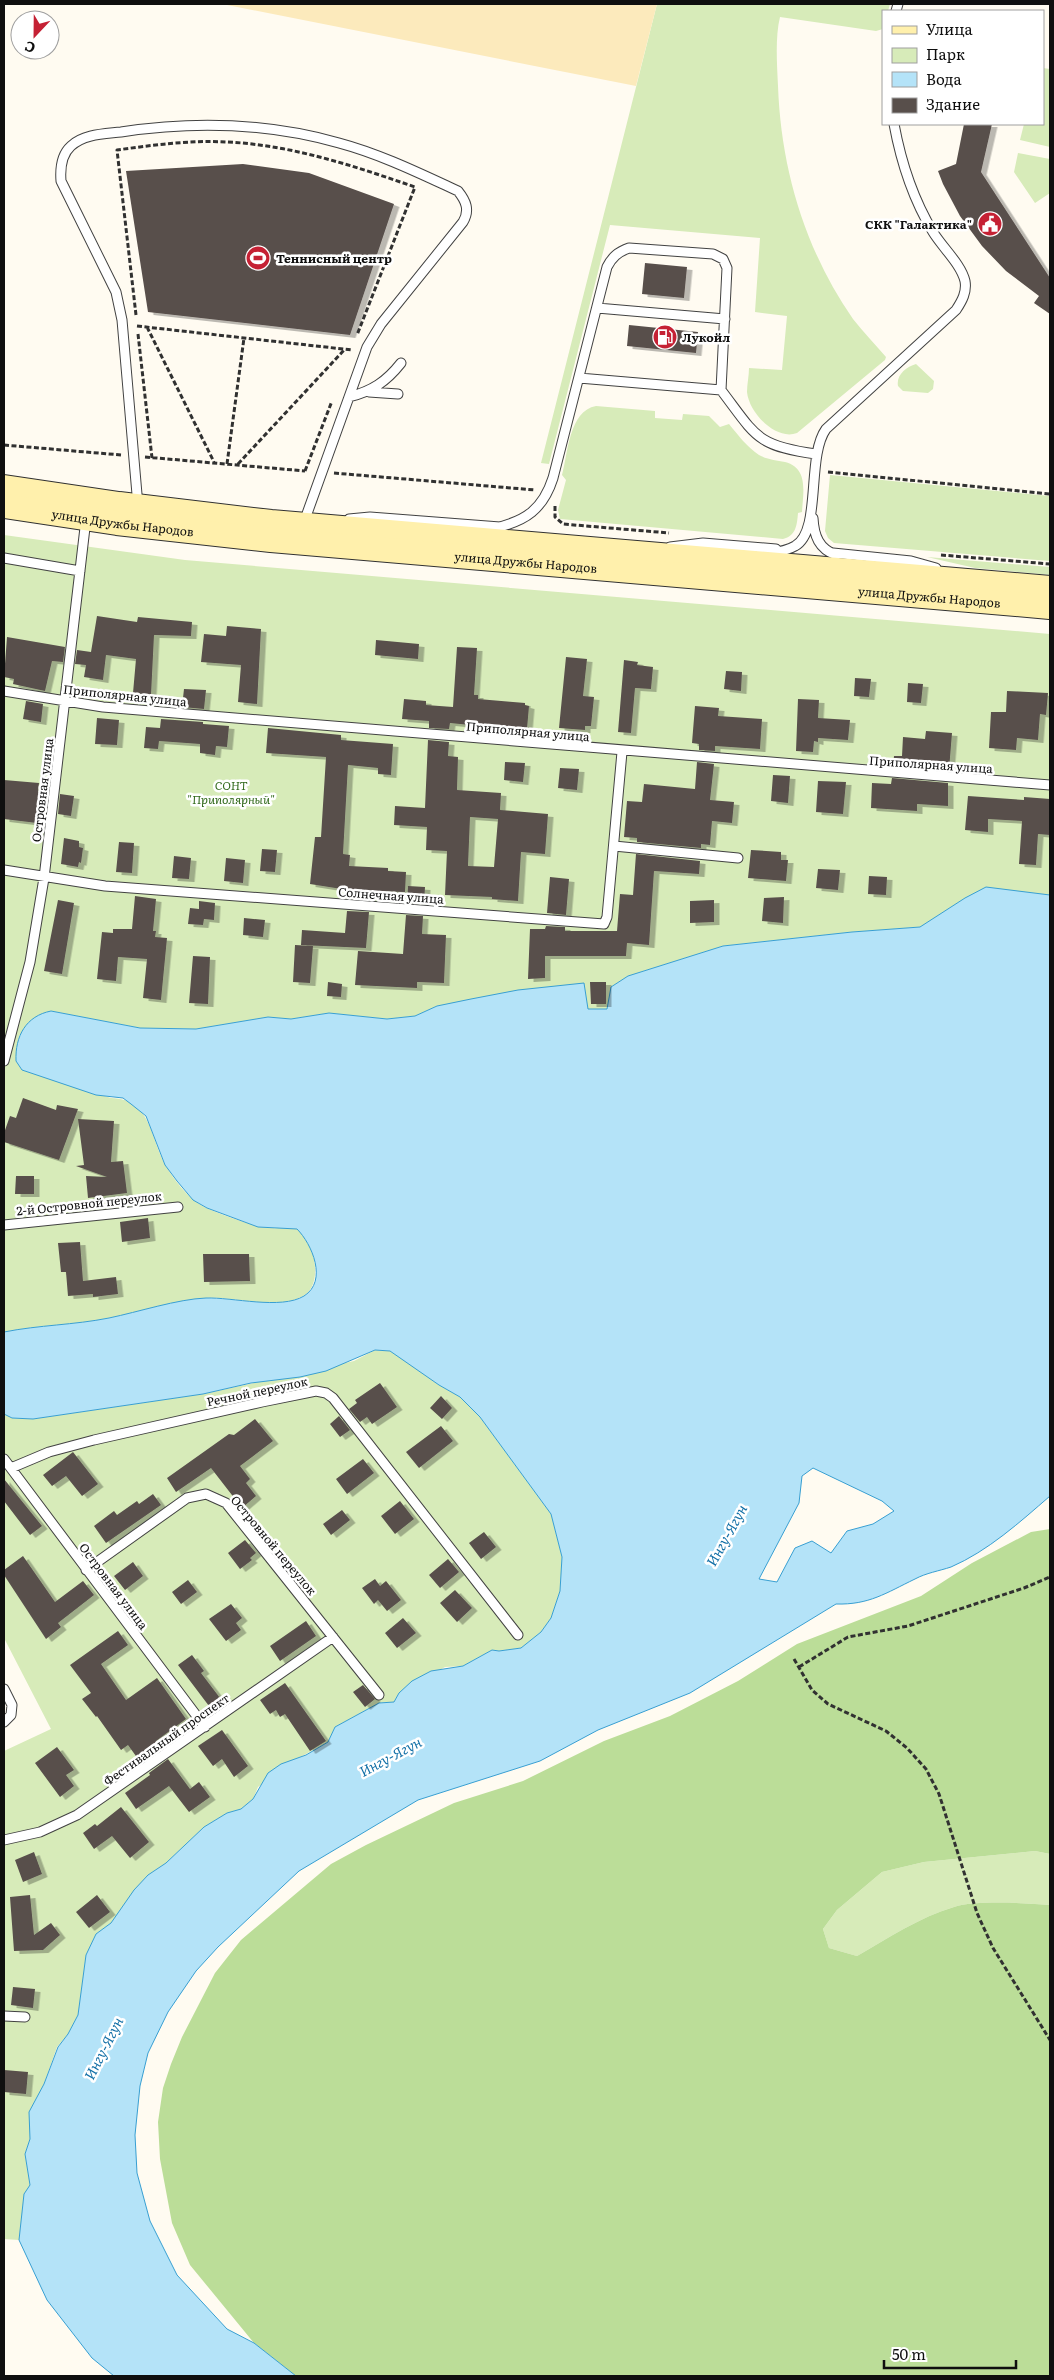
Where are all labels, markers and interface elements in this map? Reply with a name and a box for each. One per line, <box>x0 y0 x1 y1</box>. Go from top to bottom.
north arrow <box>10 10 60 60</box>
legend <box>882 10 1044 125</box>
text: Улица <box>926 17 974 40</box>
text: С <box>21 37 38 59</box>
text: Парк <box>926 42 965 65</box>
text: Вода <box>926 67 963 90</box>
text: Здание <box>926 92 980 115</box>
public building icon: СКК "Галактика" <box>977 211 1003 237</box>
place label: СКК "Галактика" <box>865 215 972 233</box>
sports icon: Теннисный центр <box>245 245 271 271</box>
place label: Теннисный центр <box>276 249 392 267</box>
fuel station icon: Лукойл <box>652 324 678 350</box>
place label: Лукойл <box>682 328 730 346</box>
street label: улица Дружбы Народов <box>51 504 195 540</box>
street label: улица Дружбы Народов <box>454 547 598 577</box>
street label: улица Дружбы Народов <box>857 582 1002 612</box>
street label: Приполярная улица <box>62 680 188 710</box>
street label: Приполярная улица <box>465 717 591 745</box>
street label: Островная улица <box>27 737 57 843</box>
street label: Приполярная улица <box>869 751 994 777</box>
park label: СОНТ "Приполярный" <box>187 776 275 808</box>
street label: Солнечная улица <box>338 882 445 908</box>
street label: 2-й Островной переулок <box>15 1186 163 1220</box>
street label: Речной переулок <box>205 1372 309 1410</box>
street label: Островной переулок <box>227 1491 321 1599</box>
water label: Ингу-Ягун <box>701 1501 751 1569</box>
street label: Островная улица <box>75 1539 153 1634</box>
street label: Фестивальный проспект <box>99 1689 233 1789</box>
water label: Ингу-Ягун <box>355 1731 425 1781</box>
water label: Ингу-Ягун <box>79 2013 127 2083</box>
scale bar <box>884 2338 1016 2370</box>
text: 50 m <box>892 2342 926 2365</box>

